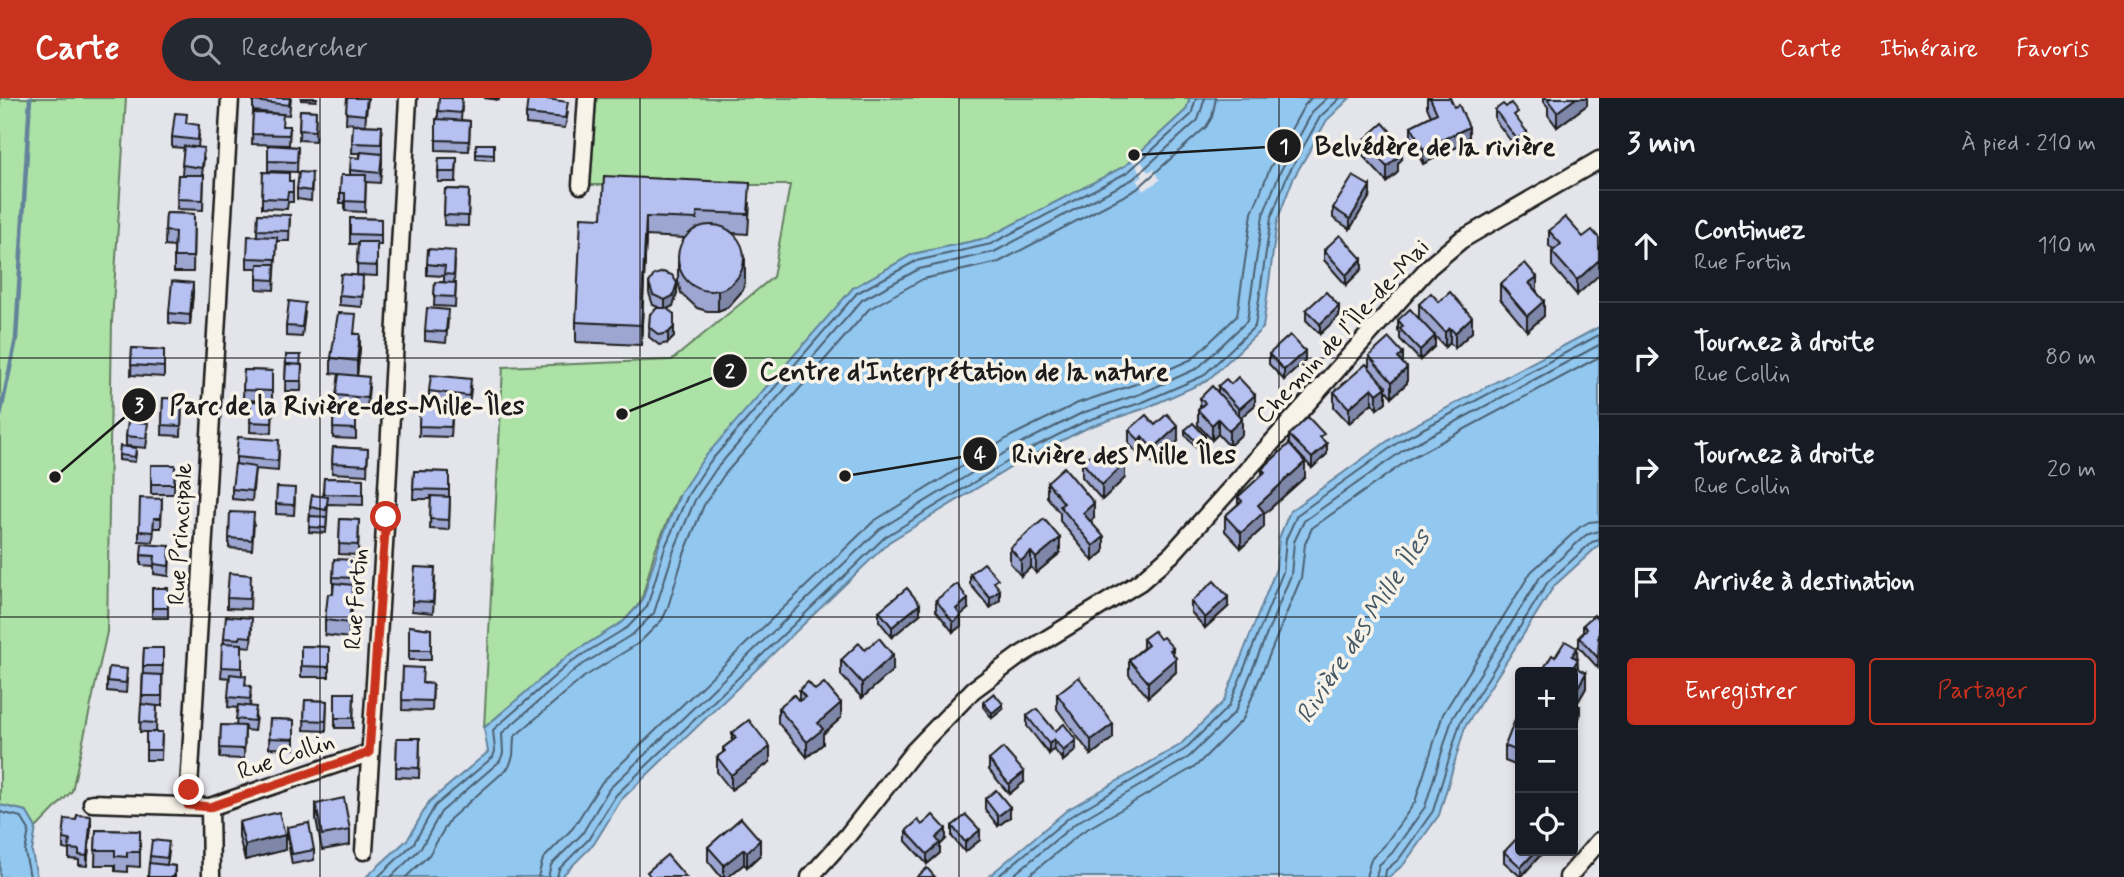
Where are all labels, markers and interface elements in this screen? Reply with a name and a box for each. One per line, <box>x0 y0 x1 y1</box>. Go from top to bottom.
search box <box>162 18 652 81</box>
text: Carte <box>35 27 120 71</box>
icon: search <box>186 30 224 68</box>
text: Rechercher <box>242 32 368 66</box>
text: Carte <box>1780 34 1842 65</box>
text: Itinéraire <box>1880 34 1978 65</box>
text: Favoris <box>2016 34 2089 65</box>
callout: Belvédère de la rivière <box>1266 122 1569 169</box>
text: 3 min <box>1627 124 1696 163</box>
text: À pied · 210 m <box>1961 129 2096 159</box>
text: Belvédère de la rivière <box>1315 131 1555 165</box>
text: 1 <box>1279 133 1289 161</box>
text: Continuez <box>1694 214 1805 248</box>
icon: ahead <box>1627 227 1665 265</box>
text: 110 m <box>2037 231 2096 261</box>
street label: Chemin de l'Île-de-Mai <box>1249 233 1437 431</box>
text: Rue Fortin <box>1694 248 1791 278</box>
text: Tournez à droite <box>1694 326 1875 360</box>
icon: right <box>1627 339 1665 377</box>
text: 80 m <box>2045 343 2096 373</box>
callout: Centre d'Interprétation de la nature <box>712 347 1181 394</box>
text: Centre d'Interprétation de la nature <box>759 356 1169 390</box>
text: 2 <box>725 358 736 386</box>
text: Rue Collin <box>1694 360 1790 390</box>
callout: Parc de la Rivière-des-Mille-Îles <box>121 381 538 428</box>
text: Parc de la Rivière-des-Mille-Îles <box>170 389 525 424</box>
text: 3 <box>134 392 144 420</box>
callout: Rivière des Mille Îles <box>962 431 1250 478</box>
text: Rivière des Mille Îles <box>1012 438 1237 473</box>
text: Tournez à droite <box>1694 438 1875 472</box>
text: 4 <box>974 442 987 470</box>
icon: right <box>1627 451 1665 489</box>
text: 20 m <box>2047 455 2096 485</box>
street label: Rue Principale <box>162 462 200 606</box>
text: Rue Collin <box>1694 472 1790 502</box>
route start <box>370 501 401 532</box>
water label: Rivière des Mille Îles <box>1289 522 1441 730</box>
street label: Rue Fortin <box>338 547 376 651</box>
icon: arrive <box>1627 563 1665 601</box>
text: Arrivée à destination <box>1694 565 1915 599</box>
button: Enregistrer <box>1627 658 1855 725</box>
button: Partager <box>1869 658 2096 725</box>
map controls <box>1515 667 1578 856</box>
button: + <box>1515 667 1578 730</box>
street label: Rue Collin <box>233 726 339 788</box>
button: − <box>1515 730 1578 793</box>
route end <box>173 774 204 805</box>
button: locate <box>1515 793 1578 856</box>

